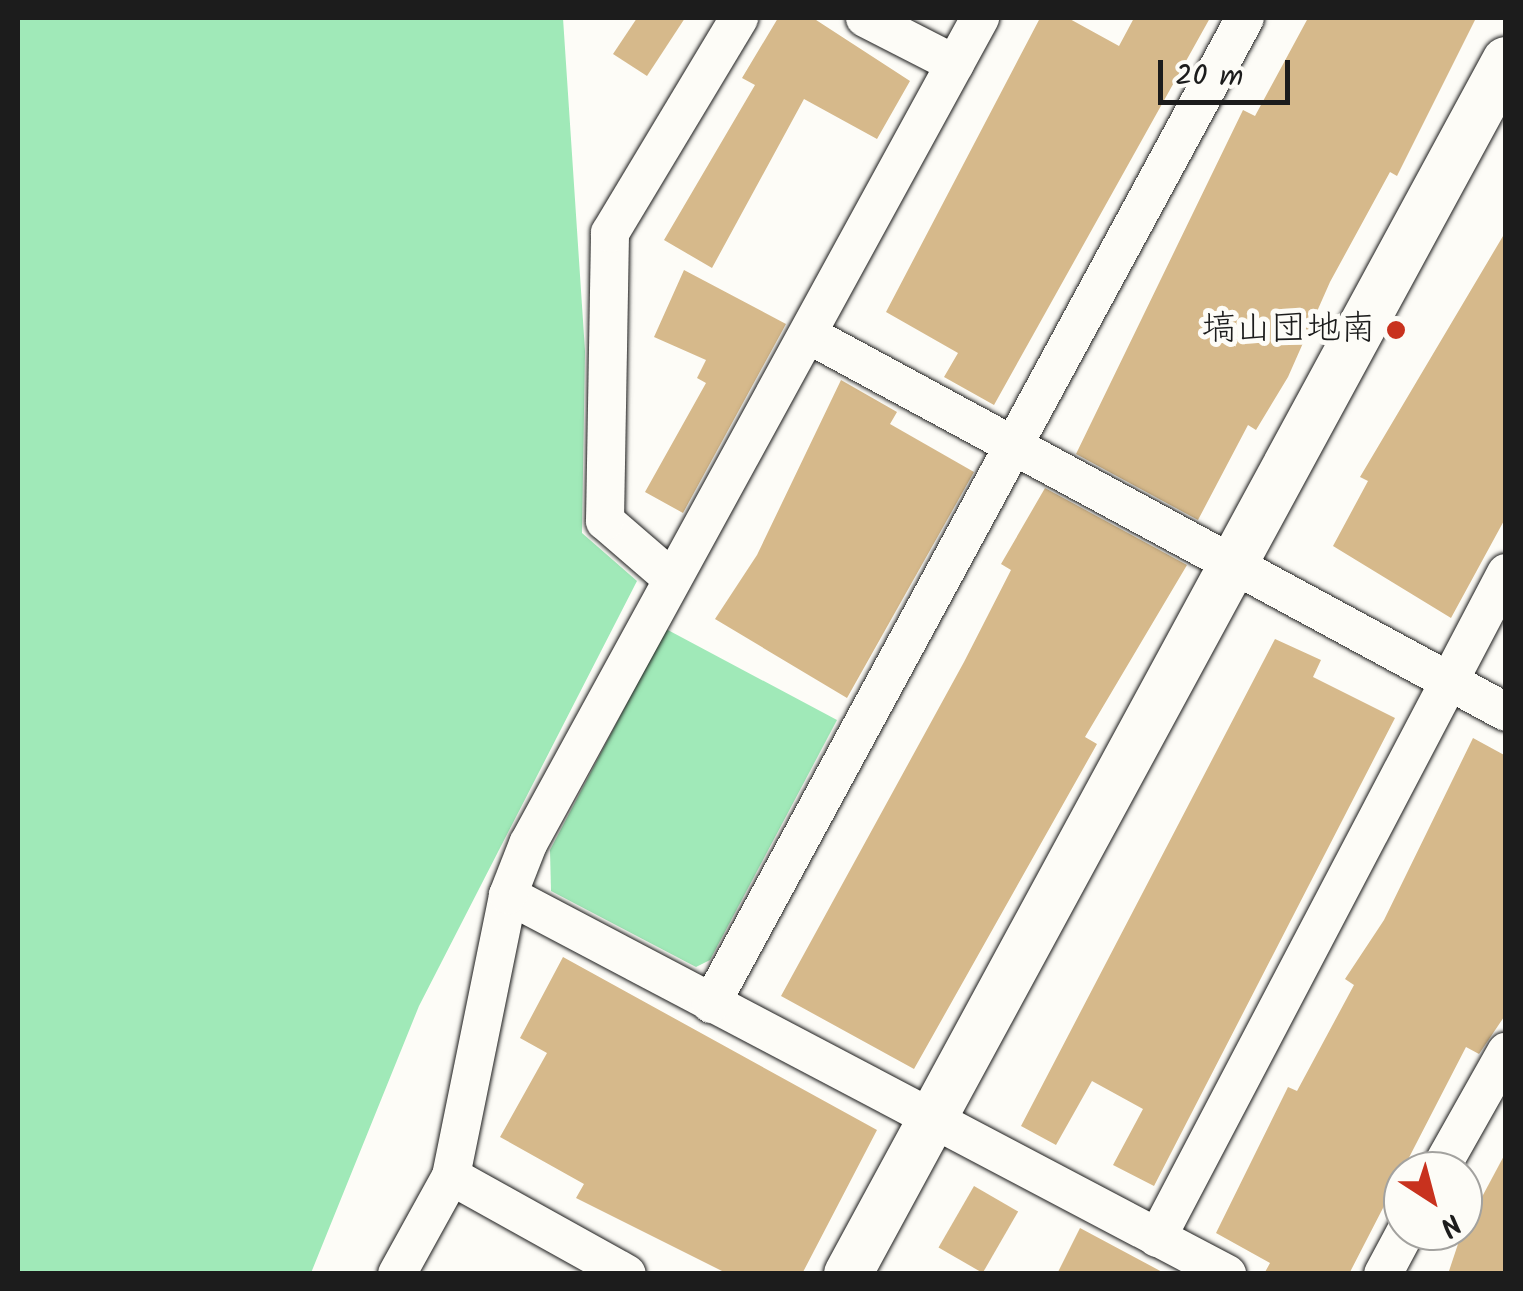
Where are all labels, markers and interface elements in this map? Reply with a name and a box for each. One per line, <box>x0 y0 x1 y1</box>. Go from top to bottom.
scale bar <box>1163 40 1296 102</box>
text: 20 m <box>1175 53 1243 101</box>
place label: 塙山団地南 <box>1201 309 1376 351</box>
marker: 塙山団地南 <box>1385 319 1407 341</box>
north arrow <box>1383 1151 1483 1251</box>
text: N <box>1429 1201 1470 1247</box>

